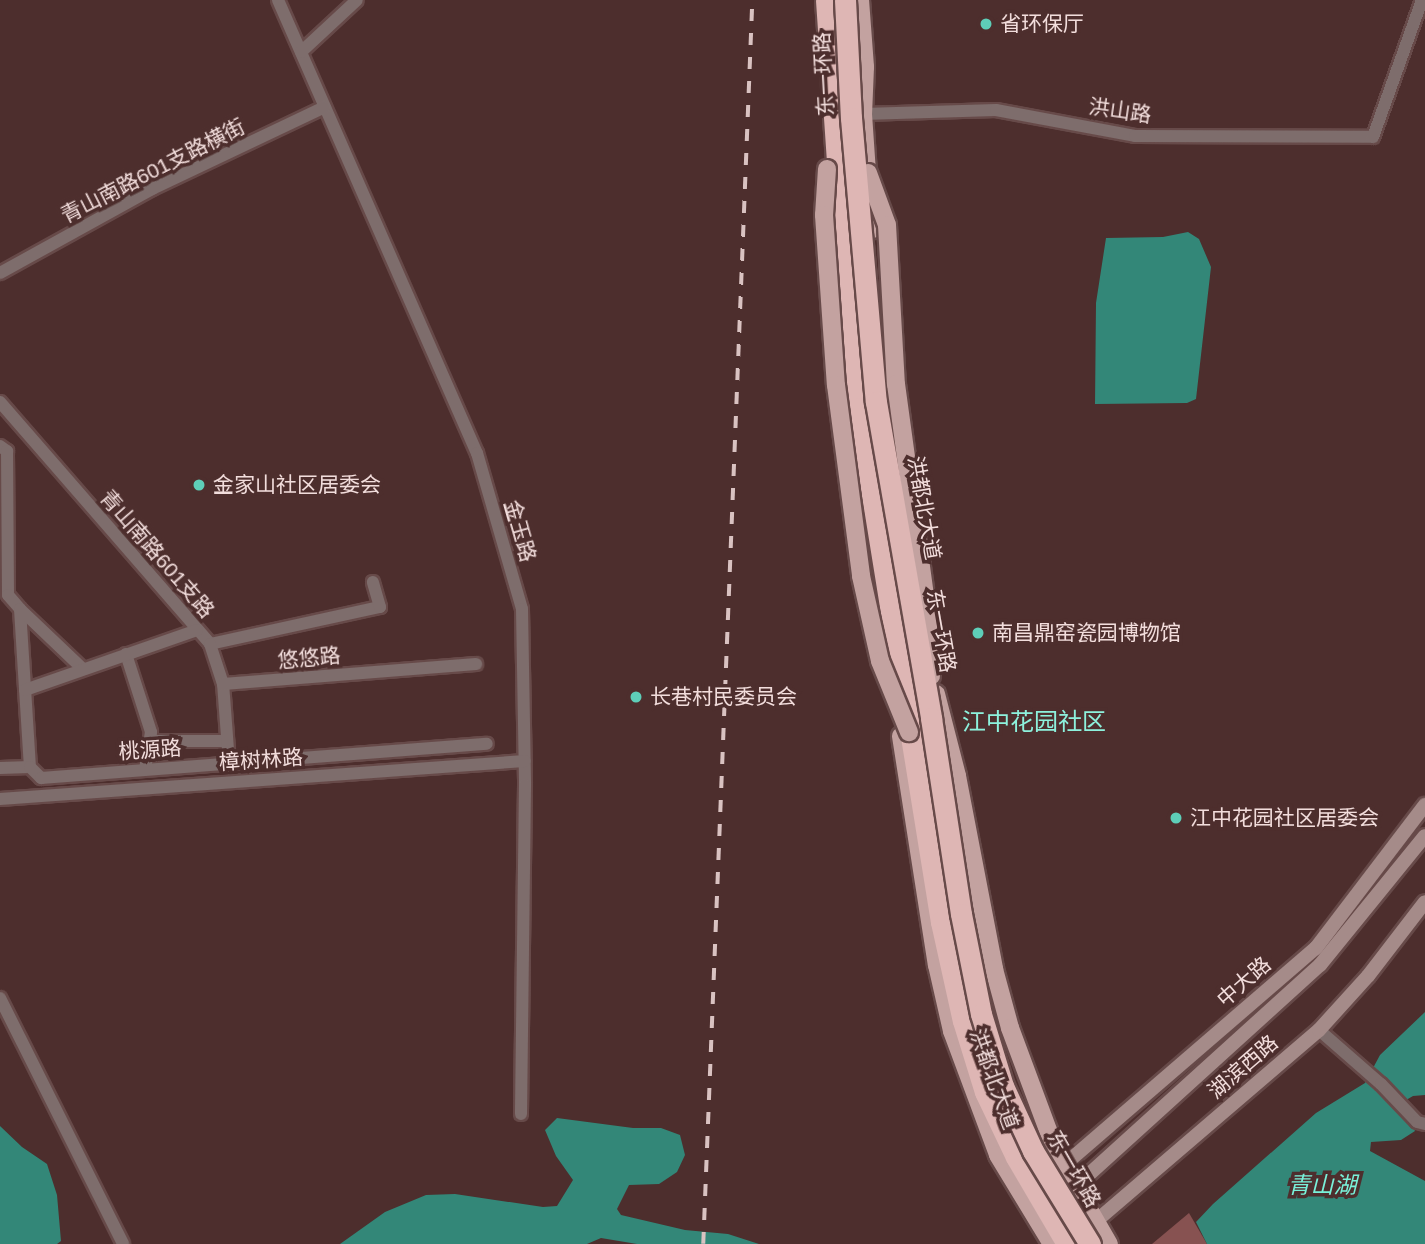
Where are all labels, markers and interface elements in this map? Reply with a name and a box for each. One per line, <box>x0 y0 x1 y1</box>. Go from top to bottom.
place label: 省环保厅 <box>1000 11 1084 37</box>
marker: 省环保厅 <box>978 16 994 32</box>
street label: 东一环路 <box>809 31 839 117</box>
street label: 洪山路 <box>1087 94 1153 128</box>
street label: 青山南路601支路横街 <box>57 114 249 228</box>
street label: 洪都北大道 <box>902 454 946 562</box>
place label: 金家山社区居委会 <box>213 472 381 498</box>
marker: 金家山社区居委会 <box>191 477 207 493</box>
street label: 青山南路601支路 <box>95 485 219 623</box>
street label: 金玉路 <box>499 497 541 565</box>
street label: 东一环路 <box>921 587 961 675</box>
place label: 南昌鼎窑瓷园博物馆 <box>992 620 1181 646</box>
marker: 南昌鼎窑瓷园博物馆 <box>970 625 986 641</box>
street label: 悠悠路 <box>277 643 341 673</box>
place label: 长巷村民委员会 <box>650 684 797 710</box>
marker: 长巷村民委员会 <box>628 689 644 705</box>
district label: 江中花园社区 <box>962 708 1106 736</box>
street label: 桃源路 <box>118 735 182 765</box>
street label: 樟树林路 <box>218 745 304 775</box>
place label: 江中花园社区居委会 <box>1190 805 1379 831</box>
marker: 江中花园社区居委会 <box>1168 810 1184 826</box>
street label: 中大路 <box>1212 952 1276 1012</box>
street label: 洪都北大道 <box>964 1025 1024 1133</box>
street label: 湖滨西路 <box>1203 1030 1283 1104</box>
street label: 东一环路 <box>1042 1126 1106 1212</box>
water label: 青山湖 <box>1288 1171 1356 1199</box>

